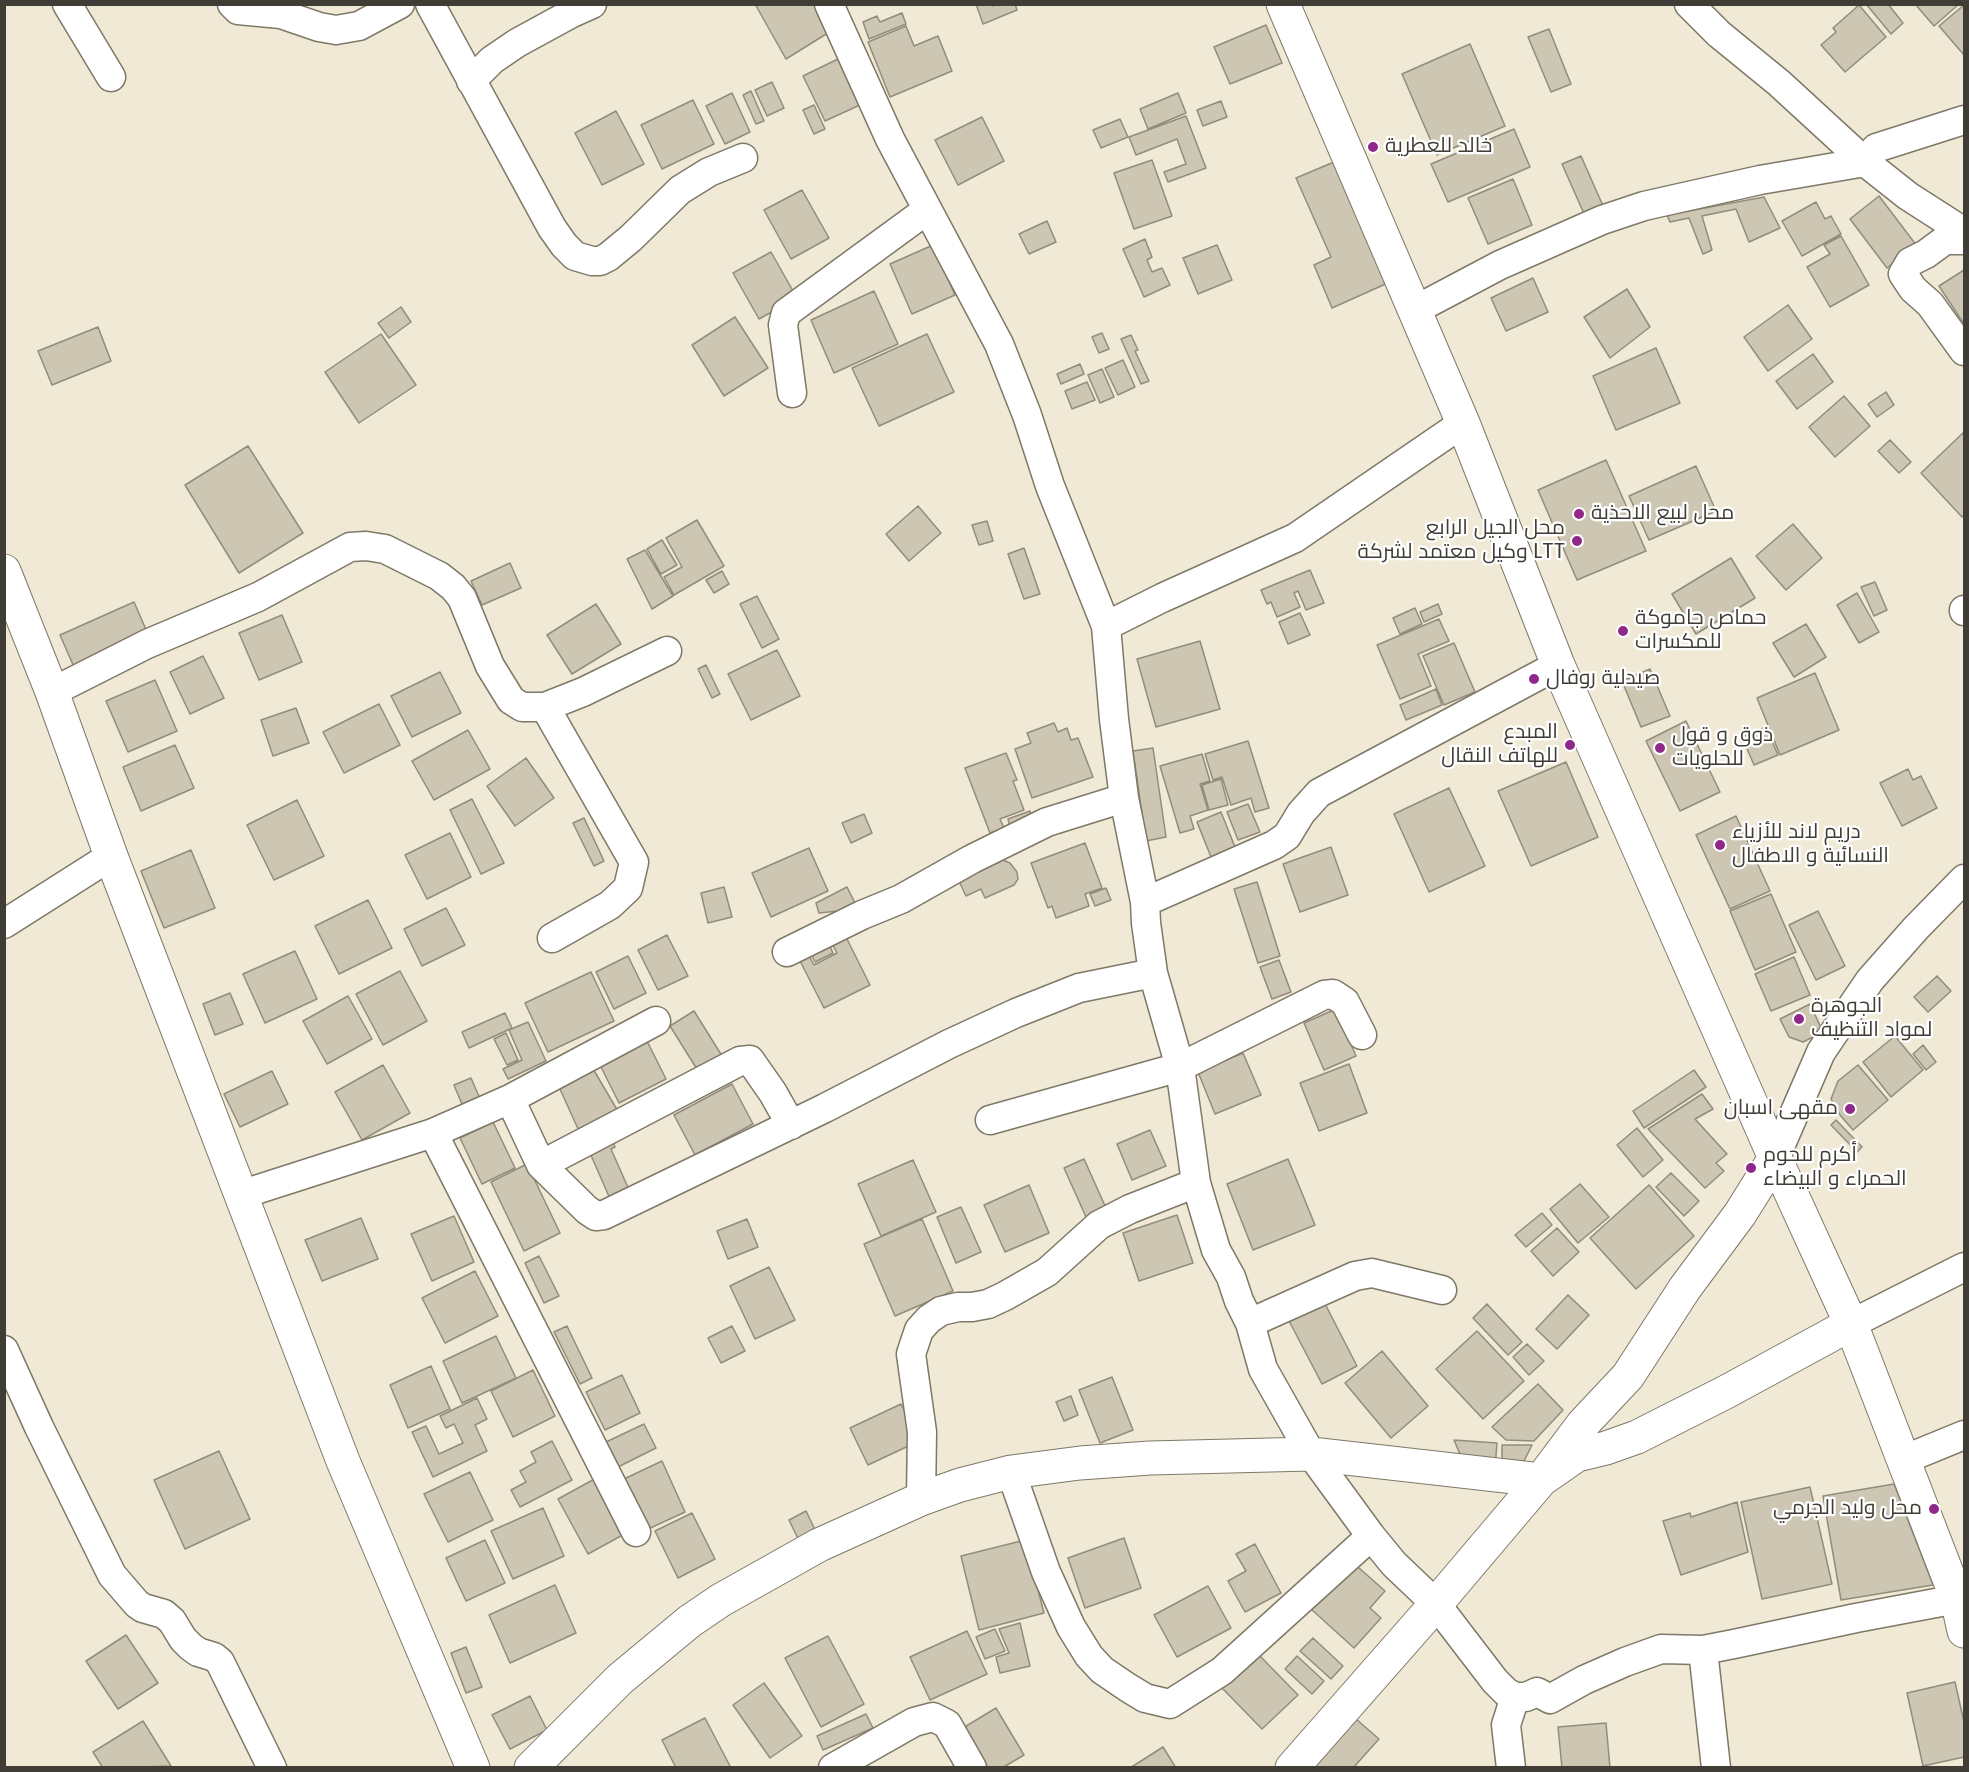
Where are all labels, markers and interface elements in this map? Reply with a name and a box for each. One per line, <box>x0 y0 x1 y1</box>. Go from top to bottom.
place label: خالد للعطرية <box>1385 134 1492 160</box>
marker: خالد للعطرية <box>1366 140 1380 154</box>
place label: محل لبيع الاحذية <box>1591 501 1734 527</box>
marker: محل لبيع الاحذية <box>1572 507 1586 521</box>
place label: محل الجيل الرابع وكيل معتمد لشركة LTT <box>1357 516 1565 566</box>
marker: محل الجيل الرابع وكيل معتمد لشركة LTT <box>1570 534 1584 548</box>
place label: حماص جاموكة للمكسرات <box>1635 606 1766 656</box>
marker: حماص جاموكة للمكسرات <box>1616 624 1630 638</box>
place label: صيدلية روفال <box>1546 666 1660 692</box>
marker: صيدلية روفال <box>1527 672 1541 686</box>
place label: المبدع للهاتف النقال <box>1441 720 1558 770</box>
place label: ذوق و قول للحلويات <box>1672 723 1773 773</box>
marker: المبدع للهاتف النقال <box>1563 738 1577 752</box>
marker: ذوق و قول للحلويات <box>1653 741 1667 755</box>
place label: دريم لاند للأزياء النسائية و الاطفال <box>1732 820 1889 870</box>
marker: دريم لاند للأزياء النسائية و الاطفال <box>1713 838 1727 852</box>
place label: الجوهرة لمواد التنظيف <box>1811 994 1932 1044</box>
marker: الجوهرة لمواد التنظيف <box>1792 1012 1806 1026</box>
place label: مقهى اسبان <box>1724 1096 1838 1122</box>
marker: مقهى اسبان <box>1843 1102 1857 1116</box>
place label: أكرم للحوم الحمراء و البيضاء <box>1763 1143 1907 1193</box>
marker: أكرم للحوم الحمراء و البيضاء <box>1744 1161 1758 1175</box>
place label: محل وليد الجرمي <box>1773 1496 1922 1522</box>
marker: محل وليد الجرمي <box>1927 1502 1941 1516</box>

